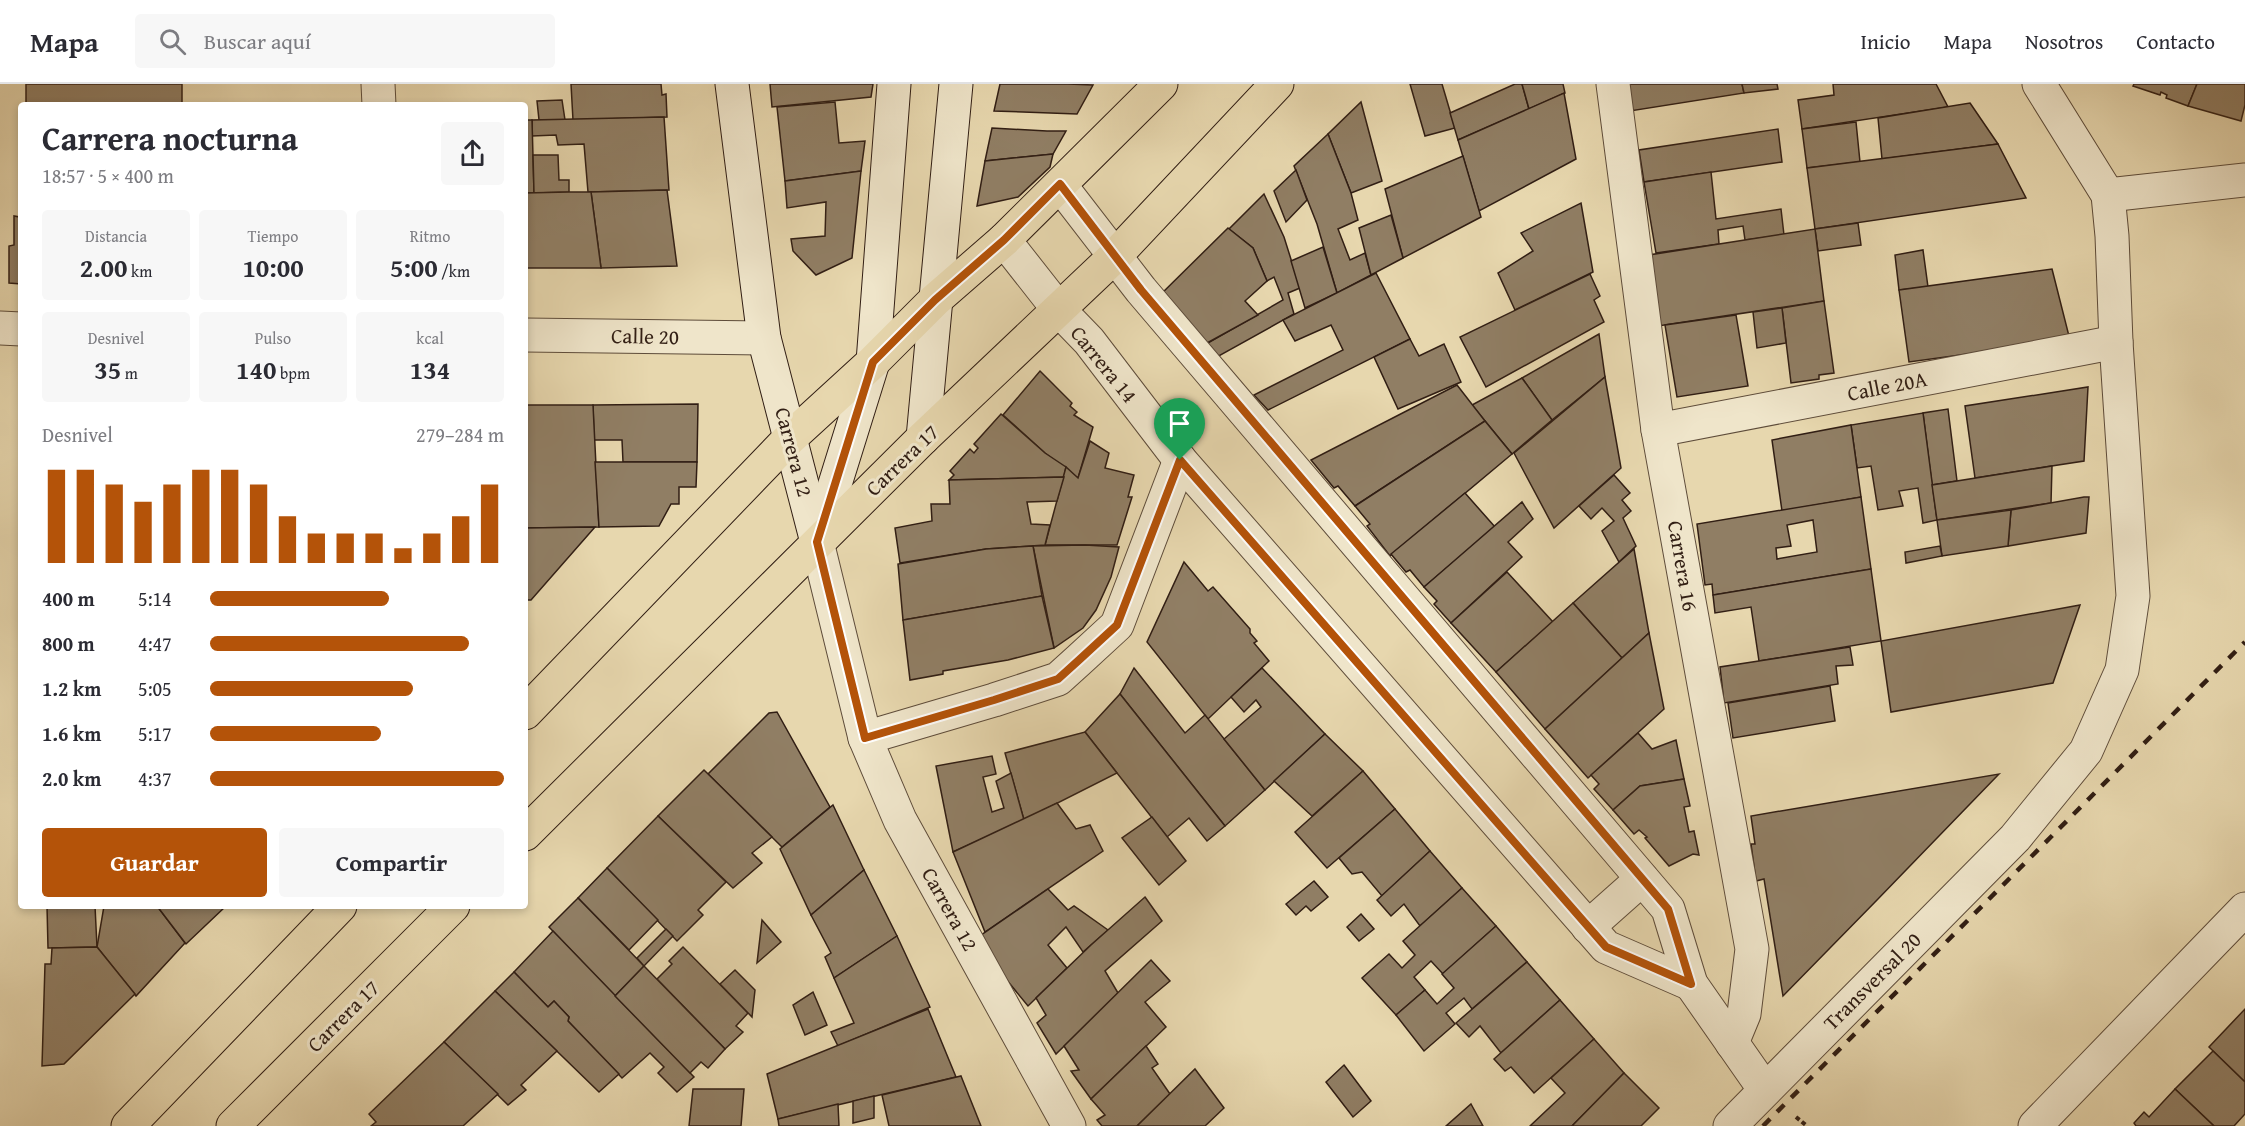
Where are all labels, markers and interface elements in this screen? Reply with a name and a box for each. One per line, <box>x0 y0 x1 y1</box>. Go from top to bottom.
search box <box>135 14 555 68</box>
text: Mapa <box>30 21 99 62</box>
icon: search <box>156 25 189 58</box>
text: Buscar aquí <box>204 25 311 57</box>
text: Inicio <box>1861 26 1911 57</box>
text: Mapa <box>1944 26 1992 57</box>
text: Nosotros <box>2025 26 2103 57</box>
text: Contacto <box>2136 26 2215 57</box>
text: Carrera nocturna <box>42 114 298 162</box>
button: share <box>441 122 504 185</box>
text: 18:57 · 5 × 400 m <box>42 161 174 190</box>
text: Distancia <box>85 224 147 248</box>
text: Tiempo <box>248 224 298 248</box>
text: Ritmo <box>410 224 450 248</box>
text: 2.00 <box>80 248 128 287</box>
text: 10:00 <box>242 248 304 287</box>
text: 5:00 <box>390 248 438 287</box>
text: km <box>128 259 152 283</box>
text: /km <box>438 259 470 283</box>
street label: Carrera 14 <box>1063 319 1145 409</box>
street label: Calle 20 <box>611 320 679 352</box>
text: Desnivel <box>88 326 144 350</box>
text: Pulso <box>255 326 291 350</box>
text: kcal <box>416 326 444 350</box>
text: 35 <box>94 350 121 389</box>
text: 140 <box>236 350 276 389</box>
text: 134 <box>410 350 450 389</box>
text: m <box>121 361 138 385</box>
text: bpm <box>276 361 310 385</box>
street label: Calle 20A <box>1844 363 1930 409</box>
pin <box>1154 398 1205 460</box>
street label: Carrera 12 <box>767 404 821 500</box>
icon: arrive <box>1163 407 1196 440</box>
street label: Carrera 17 <box>858 417 946 503</box>
text: Desnivel <box>42 420 113 449</box>
text: 279–284 m <box>416 420 504 449</box>
street label: Carrera 16 <box>1660 518 1706 614</box>
text: 400 m <box>42 584 95 613</box>
text: 5:14 <box>138 584 172 613</box>
text: 800 m <box>42 629 95 658</box>
text: 4:47 <box>138 629 172 658</box>
text: 1.2 km <box>42 674 101 703</box>
text: 5:05 <box>138 674 172 703</box>
text: 1.6 km <box>42 719 101 748</box>
text: 5:17 <box>138 719 172 748</box>
text: 2.0 km <box>42 764 101 793</box>
text: 4:37 <box>138 764 172 793</box>
button: Guardar <box>42 828 267 897</box>
button: Compartir <box>279 828 504 897</box>
street label: Carrera 12 <box>914 862 986 956</box>
street label: Transversal 20 <box>1816 925 1928 1037</box>
street label: Carrera 17 <box>300 973 386 1059</box>

